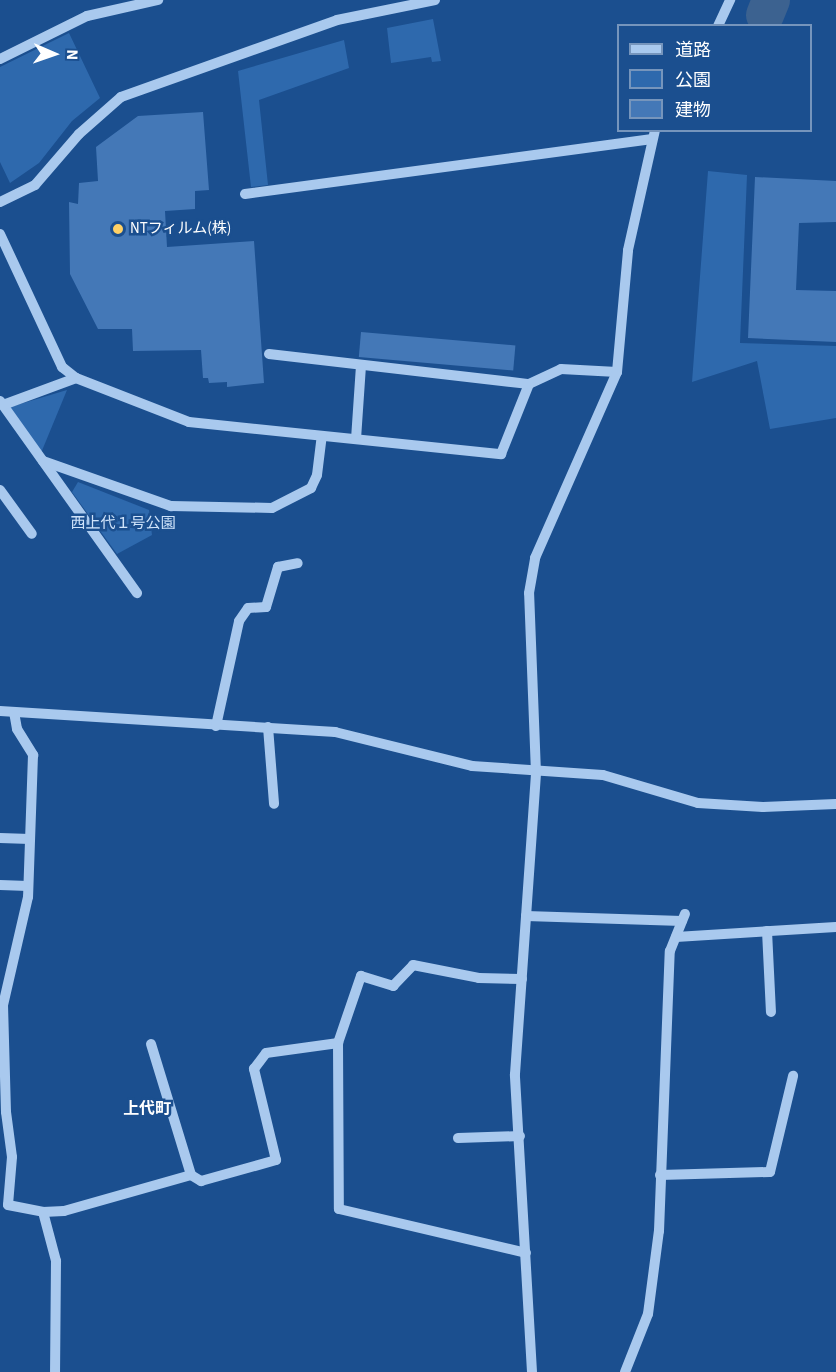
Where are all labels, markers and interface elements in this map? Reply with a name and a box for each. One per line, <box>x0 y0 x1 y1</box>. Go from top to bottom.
north arrow <box>24 24 84 84</box>
legend <box>617 24 812 132</box>
text: 道路 <box>675 38 711 63</box>
text: N <box>61 49 83 60</box>
text: 公園 <box>675 68 711 93</box>
text: 建物 <box>675 98 711 123</box>
place label: NTフィルム(株) <box>130 220 232 238</box>
marker: NTフィルム(株) <box>111 222 125 236</box>
park label: 西上代１号公園 <box>71 515 175 533</box>
district label: 上代町 <box>123 1099 171 1119</box>

